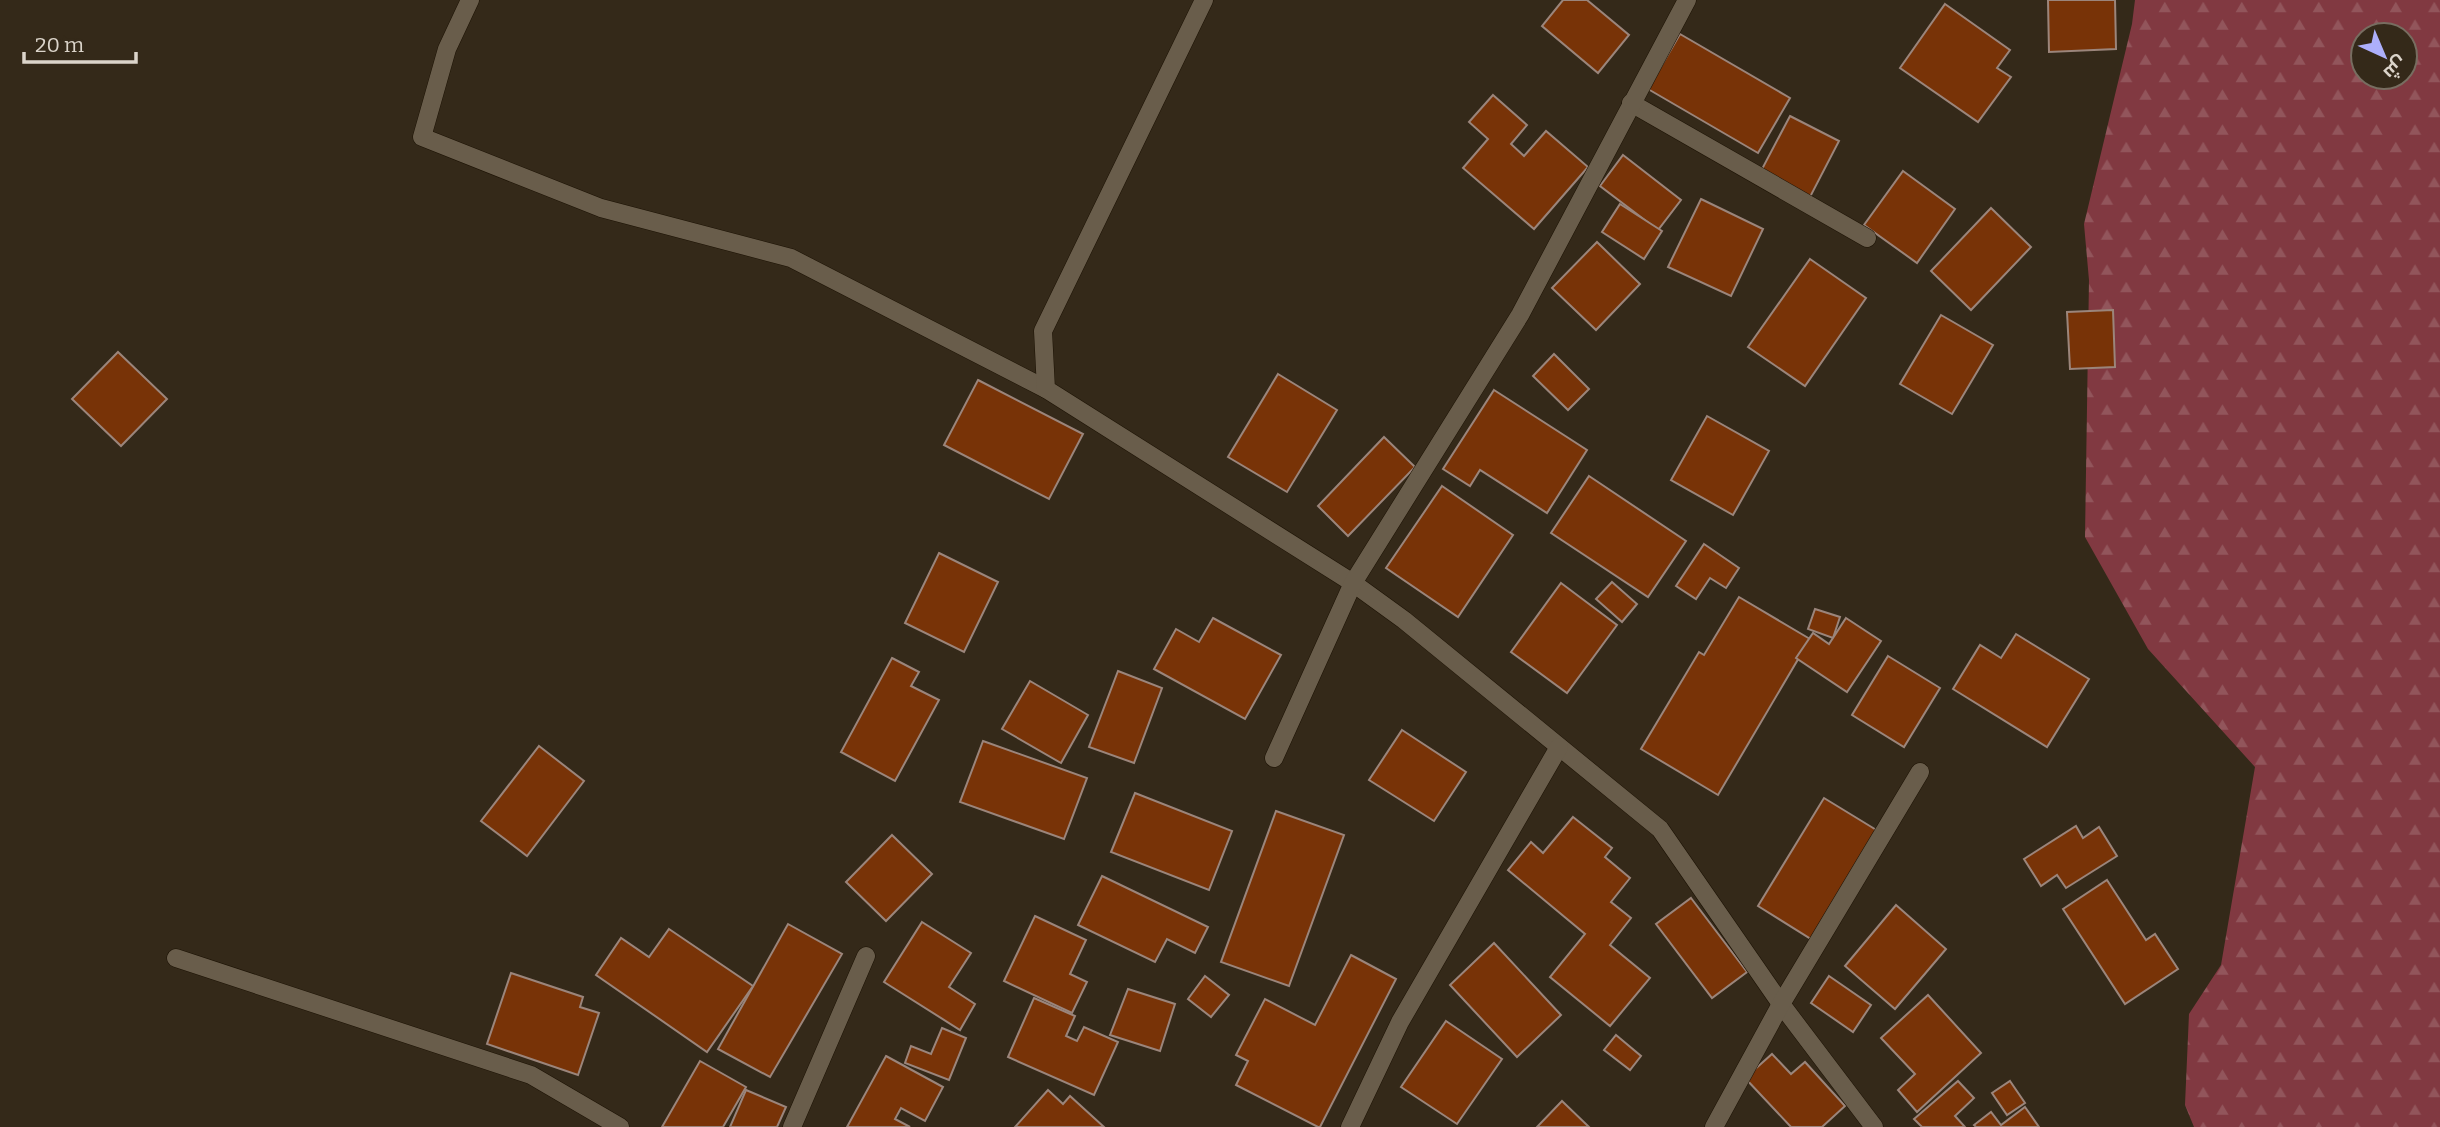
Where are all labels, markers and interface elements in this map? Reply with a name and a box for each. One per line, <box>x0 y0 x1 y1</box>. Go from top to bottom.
scale bar <box>24 21 136 65</box>
north arrow <box>2349 21 2419 91</box>
text: 20 m <box>35 32 84 58</box>
text: ش <box>2379 51 2412 85</box>

